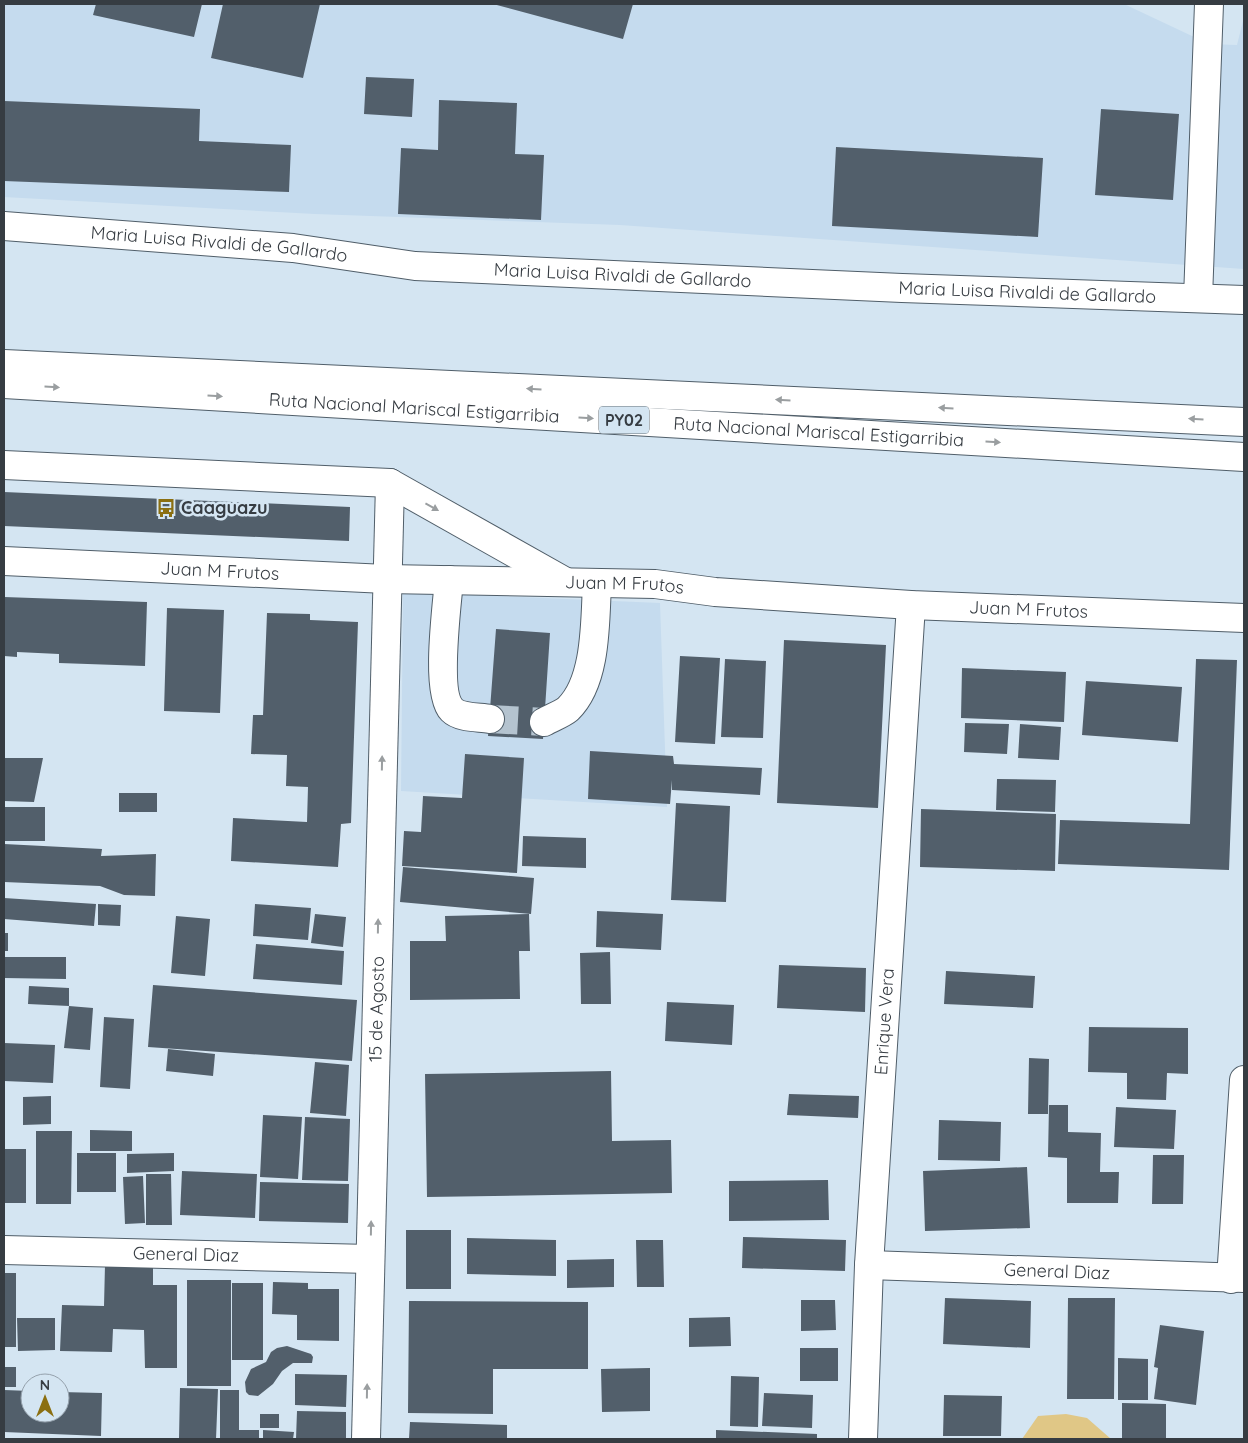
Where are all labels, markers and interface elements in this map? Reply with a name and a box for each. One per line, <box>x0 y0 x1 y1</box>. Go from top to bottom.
street label: Maria Luisa Rivaldi de Gallardo <box>90 221 349 267</box>
street label: Maria Luisa Rivaldi de Gallardo <box>493 258 752 292</box>
street label: Maria Luisa Rivaldi de Gallardo <box>898 276 1157 308</box>
one-way arrow <box>45 383 61 391</box>
one-way arrow <box>526 384 542 392</box>
street label: Ruta Nacional Mariscal Estigarribia <box>268 388 560 428</box>
one-way arrow <box>207 393 223 401</box>
one-way arrow <box>775 396 791 404</box>
one-way arrow <box>938 403 954 411</box>
road number: PY02 <box>599 406 649 434</box>
street label: Ruta Nacional Mariscal Estigarribia <box>673 411 965 451</box>
one-way arrow <box>579 415 595 423</box>
one-way arrow <box>1187 415 1203 423</box>
one-way arrow <box>986 439 1002 447</box>
place label: Caaguazu <box>181 496 268 519</box>
bus stop icon: Caaguazu <box>155 497 177 519</box>
one-way arrow <box>426 502 439 511</box>
street label: Juan M Frutos <box>160 556 280 585</box>
street label: Juan M Frutos <box>565 570 685 599</box>
street label: Juan M Frutos <box>969 595 1088 623</box>
one-way arrow <box>378 755 386 771</box>
one-way arrow <box>374 917 382 933</box>
street label: 15 de Agosto <box>363 956 389 1062</box>
street label: Enrique Vera <box>869 967 899 1076</box>
one-way arrow <box>367 1220 375 1236</box>
street label: General Diaz <box>133 1241 239 1267</box>
street label: General Diaz <box>1003 1258 1110 1284</box>
north arrow <box>20 1373 70 1423</box>
text: N <box>40 1376 50 1394</box>
one-way arrow <box>363 1382 371 1398</box>

